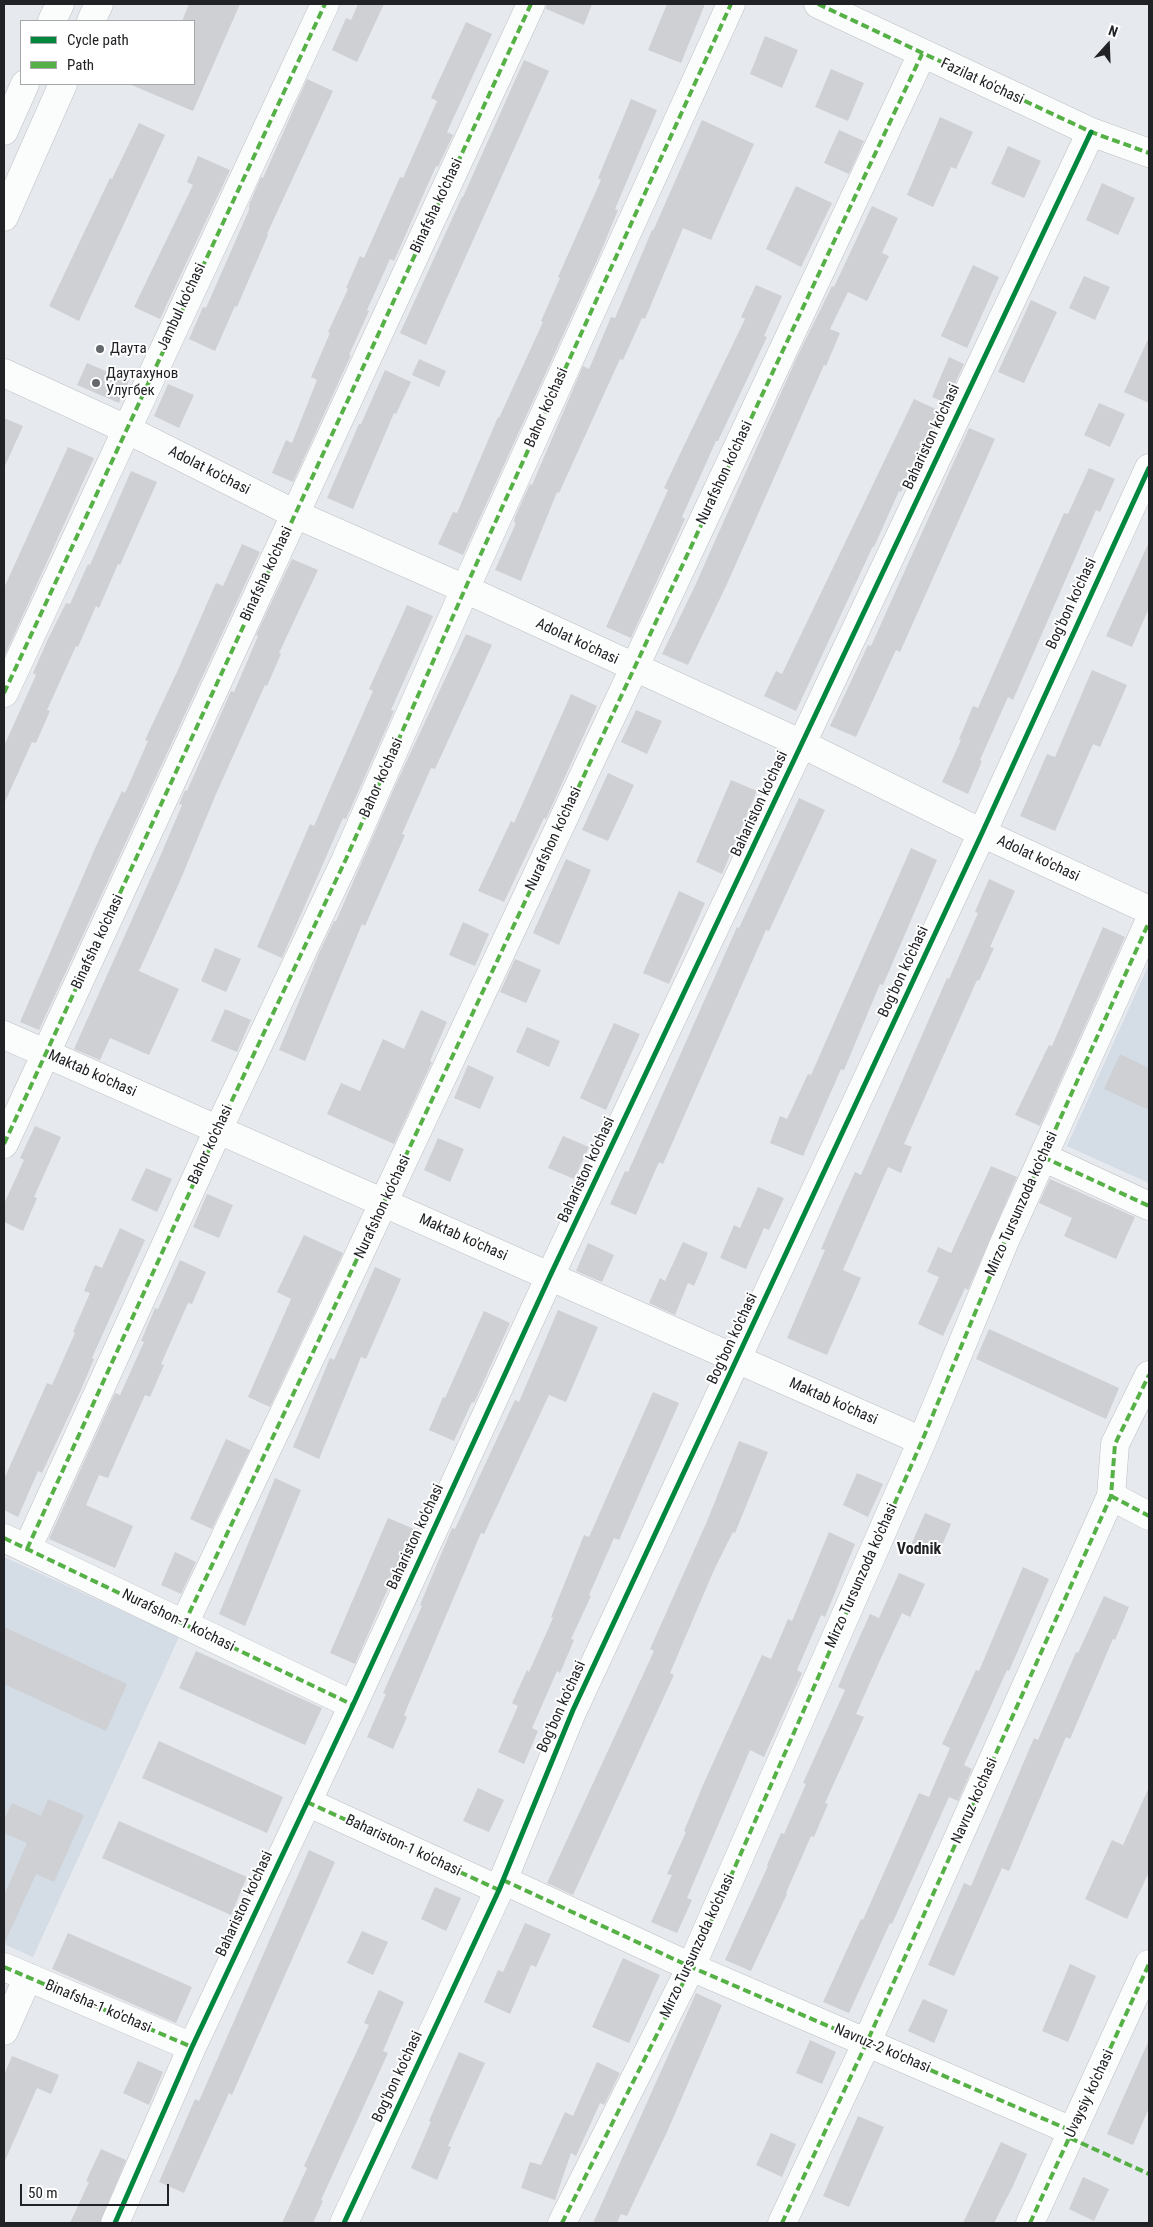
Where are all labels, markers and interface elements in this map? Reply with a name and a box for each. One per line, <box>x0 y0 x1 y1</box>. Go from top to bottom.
legend <box>20 20 195 85</box>
north arrow <box>1083 20 1133 70</box>
text: N <box>1106 22 1120 40</box>
text: Cycle path <box>67 31 129 49</box>
street label: Fazilat ko'chasi <box>937 55 1027 109</box>
text: Path <box>67 56 94 74</box>
street label: Binafsha ko'chasi <box>407 156 467 256</box>
street label: Jambul ko'chasi <box>154 260 210 354</box>
place label: Даута <box>110 340 147 358</box>
marker: Даута <box>94 343 106 355</box>
place label: Даутахунов Улугбек <box>106 365 178 400</box>
street label: Bahor ko'chasi <box>521 365 573 451</box>
marker: Даутахунов Улугбек <box>90 377 102 389</box>
street label: Bahariston ko'chasi <box>900 381 964 493</box>
street label: Nurafshon ko'chasi <box>693 418 757 528</box>
street label: Adolat ko'chasi <box>165 443 253 499</box>
street label: Binafsha ko'chasi <box>237 524 297 624</box>
street label: Bog'bon ko'chasi <box>1043 556 1101 652</box>
street label: Adolat ko'chasi <box>533 615 621 669</box>
street label: Bahor ko'chasi <box>356 735 408 821</box>
street label: Bahariston ko'chasi <box>728 748 792 860</box>
street label: Nurafshon ko'chasi <box>522 784 586 894</box>
street label: Adolat ko'chasi <box>994 832 1082 886</box>
street label: Binafsha ko'chasi <box>68 892 128 992</box>
street label: Bog'bon ko'chasi <box>875 924 933 1020</box>
street label: Maktab ko'chasi <box>45 1046 139 1102</box>
street label: Bahor ko'chasi <box>185 1103 237 1187</box>
street label: Bahariston ko'chasi <box>555 1114 619 1226</box>
street label: Mirzo Tursunzoda ko'chasi <box>982 1129 1062 1279</box>
street label: Nurafshon ko'chasi <box>351 1152 415 1262</box>
street label: Maktab ko'chasi <box>416 1210 510 1266</box>
street label: Bog'bon ko'chasi <box>704 1291 762 1387</box>
street label: Maktab ko'chasi <box>786 1374 880 1430</box>
street label: Bahariston ko'chasi <box>384 1481 448 1593</box>
street label: Mirzo Tursunzoda ko'chasi <box>822 1501 902 1651</box>
district label: Vodnik <box>897 1540 941 1560</box>
street label: Nurafshon-1 ko'chasi <box>119 1586 237 1656</box>
street label: Bog'bon ko'chasi <box>534 1658 590 1756</box>
street label: Navruz ko'chasi <box>948 1755 1002 1847</box>
street label: Bahariston-1 ko'chasi <box>342 1811 464 1881</box>
street label: Bahariston ko'chasi <box>213 1848 277 1960</box>
street label: Mirzo Tursunzoda ko'chasi <box>657 1871 739 2021</box>
street label: Binafsha-1 ko'chasi <box>42 1976 154 2038</box>
street label: Navruz-2 ko'chasi <box>831 2021 933 2077</box>
street label: Bog'bon ko'chasi <box>369 2029 427 2125</box>
street label: Uvaysiy ko'chasi <box>1062 2047 1118 2141</box>
scale bar <box>22 2174 171 2206</box>
text: 50 m <box>28 2184 58 2202</box>

